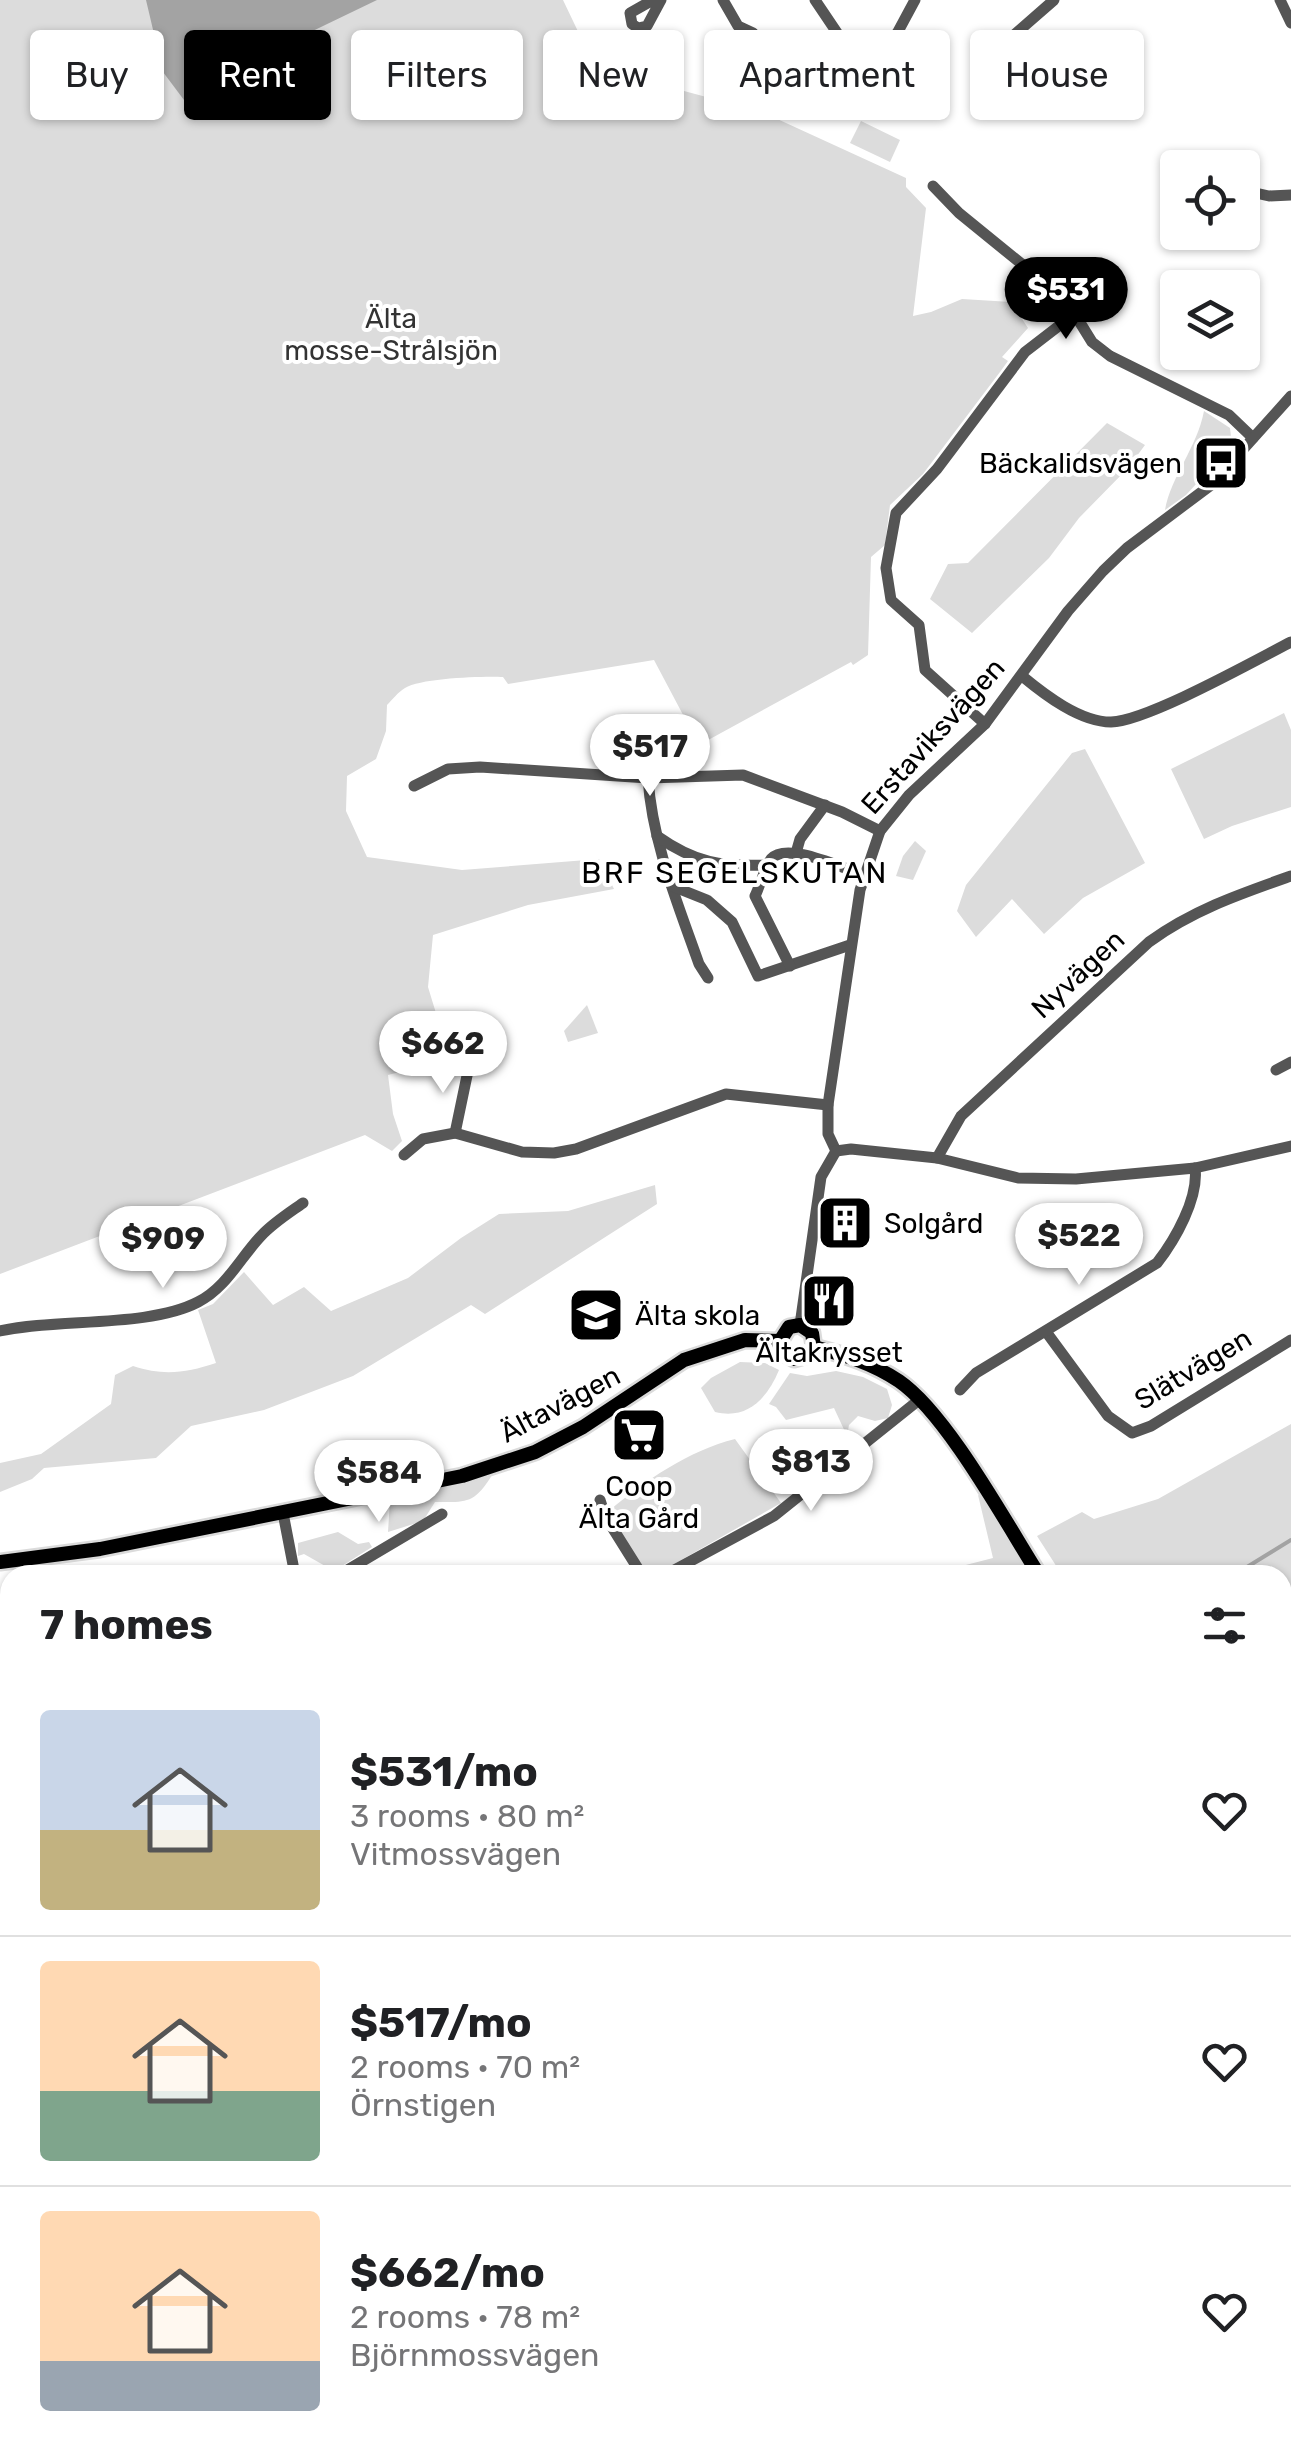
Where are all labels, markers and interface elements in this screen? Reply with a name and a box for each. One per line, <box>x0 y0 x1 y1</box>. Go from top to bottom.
chip: Buy <box>30 30 164 120</box>
chip: Rent <box>184 30 331 120</box>
chip: Filters <box>351 30 523 120</box>
chip: New <box>543 30 684 120</box>
chip: Apartment <box>704 30 950 120</box>
chip: House <box>970 30 1144 120</box>
map controls <box>1160 150 1260 370</box>
button: locate <box>1160 150 1260 250</box>
pin: $531 <box>1007 257 1125 342</box>
text: $531 <box>1027 270 1105 308</box>
button: layers <box>1160 270 1260 370</box>
park label: Älta mosse-Strålsjön <box>284 302 498 367</box>
bus stop icon: Bäckalidsvägen <box>1191 433 1251 493</box>
place label: Bäckalidsvägen <box>979 447 1182 480</box>
street label: Erstaviksvägen <box>854 651 1012 821</box>
pin: $517 <box>591 714 709 799</box>
text: $517 <box>612 727 688 765</box>
district label: BRF SEGELSKUTAN <box>581 855 889 891</box>
street label: Nyvägen <box>1025 923 1131 1025</box>
pin: $662 <box>384 1011 502 1096</box>
text: $662 <box>401 1024 485 1062</box>
building icon: Solgård <box>815 1193 875 1253</box>
pin: $522 <box>1020 1203 1138 1288</box>
pin: $909 <box>104 1206 222 1291</box>
place label: Solgård <box>884 1207 983 1240</box>
text: $522 <box>1037 1216 1121 1254</box>
text: $909 <box>121 1219 205 1257</box>
restaurant icon: Ältakrysset <box>799 1271 859 1331</box>
school or university icon: Älta skola <box>566 1285 626 1345</box>
place label: Älta skola <box>635 1299 760 1332</box>
street label: Slätvägen <box>1129 1321 1257 1417</box>
place label: Ältakrysset <box>755 1336 903 1369</box>
street label: Ältavägen <box>494 1359 626 1449</box>
supermarket icon: Coop Älta Gård <box>609 1405 669 1465</box>
pin: $813 <box>752 1429 870 1514</box>
pin: $584 <box>320 1440 438 1525</box>
text: $813 <box>771 1442 851 1480</box>
text: $584 <box>336 1453 422 1491</box>
place label: Coop Älta Gård <box>579 1470 699 1535</box>
icon: filters <box>1197 1598 1252 1653</box>
text: 7 homes <box>40 1600 213 1650</box>
text: $531/mo <box>350 1747 538 1797</box>
icon: home <box>120 1750 240 1870</box>
icon: heart <box>1197 1783 1252 1838</box>
text: 3 rooms · 80 m² <box>350 1797 585 1835</box>
text: Vitmossvägen <box>350 1835 561 1873</box>
text: $517/mo <box>350 1998 532 2048</box>
icon: home <box>120 2001 240 2121</box>
icon: heart <box>1197 2034 1252 2089</box>
text: 2 rooms · 70 m² <box>350 2048 580 2086</box>
text: Örnstigen <box>350 2086 496 2124</box>
text: $662/mo <box>350 2248 545 2298</box>
icon: home <box>120 2251 240 2371</box>
icon: heart <box>1197 2284 1252 2339</box>
text: 2 rooms · 78 m² <box>350 2298 580 2336</box>
text: Björnmossvägen <box>350 2336 599 2374</box>

